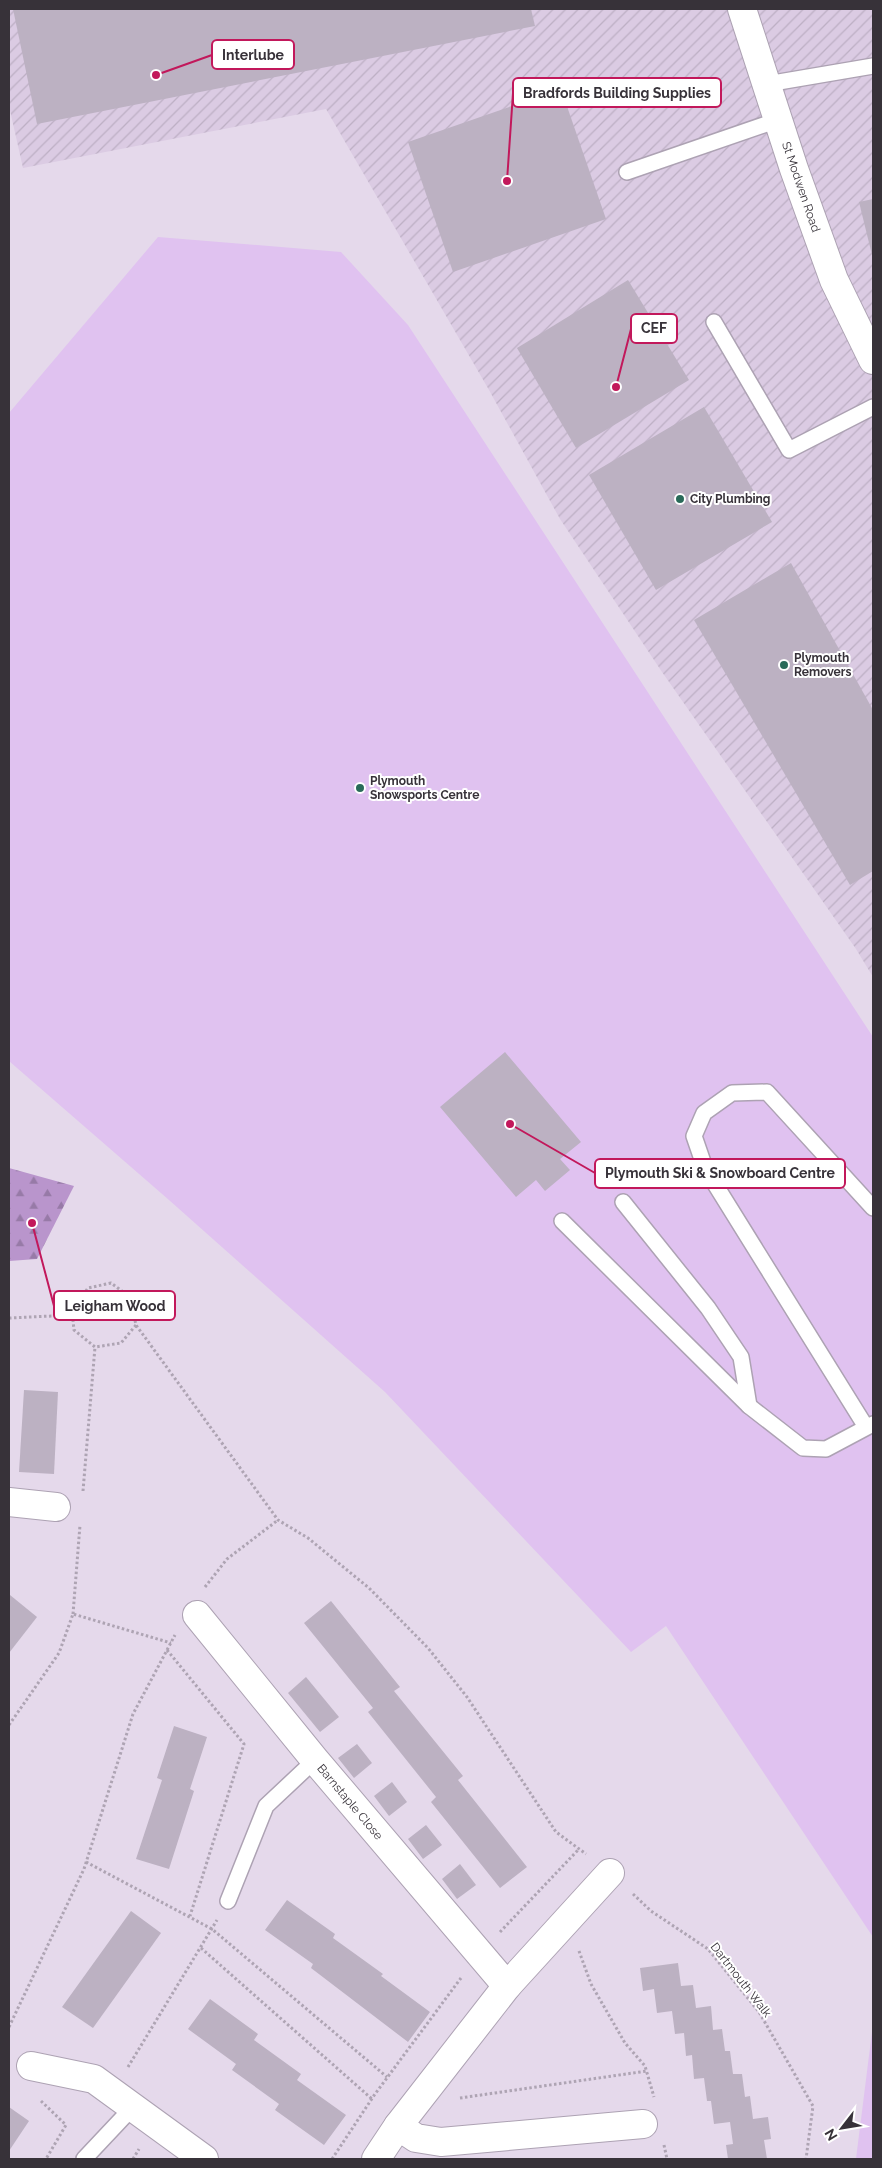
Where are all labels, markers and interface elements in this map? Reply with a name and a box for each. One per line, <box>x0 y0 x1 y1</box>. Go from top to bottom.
callout: Interlube <box>212 40 294 69</box>
text: Interlube <box>222 47 285 63</box>
callout: Bradfords Building Supplies <box>513 78 721 107</box>
text: Bradfords Building Supplies <box>523 85 711 101</box>
street label: St Modwen Road <box>779 140 823 234</box>
callout: CEF <box>631 314 677 343</box>
text: CEF <box>641 320 667 336</box>
place label: City Plumbing <box>690 492 770 506</box>
marker: City Plumbing <box>674 493 686 505</box>
place label: Plymouth Removers <box>794 651 851 679</box>
marker: Plymouth Removers <box>778 659 790 671</box>
place label: Plymouth Snowsports Centre <box>370 774 479 802</box>
marker: Plymouth Snowsports Centre <box>354 782 366 794</box>
callout: Plymouth Ski & Snowboard Centre <box>595 1159 845 1188</box>
text: Plymouth Ski & Snowboard Centre <box>605 1165 836 1181</box>
callout: Leigham Wood <box>54 1291 175 1320</box>
text: Leigham Wood <box>64 1298 166 1314</box>
street label: Barnstaple Close <box>314 1761 386 1843</box>
street label: Dartmouth Walk <box>708 1940 775 2020</box>
north arrow <box>817 2103 867 2153</box>
text: N <box>821 2126 840 2143</box>

